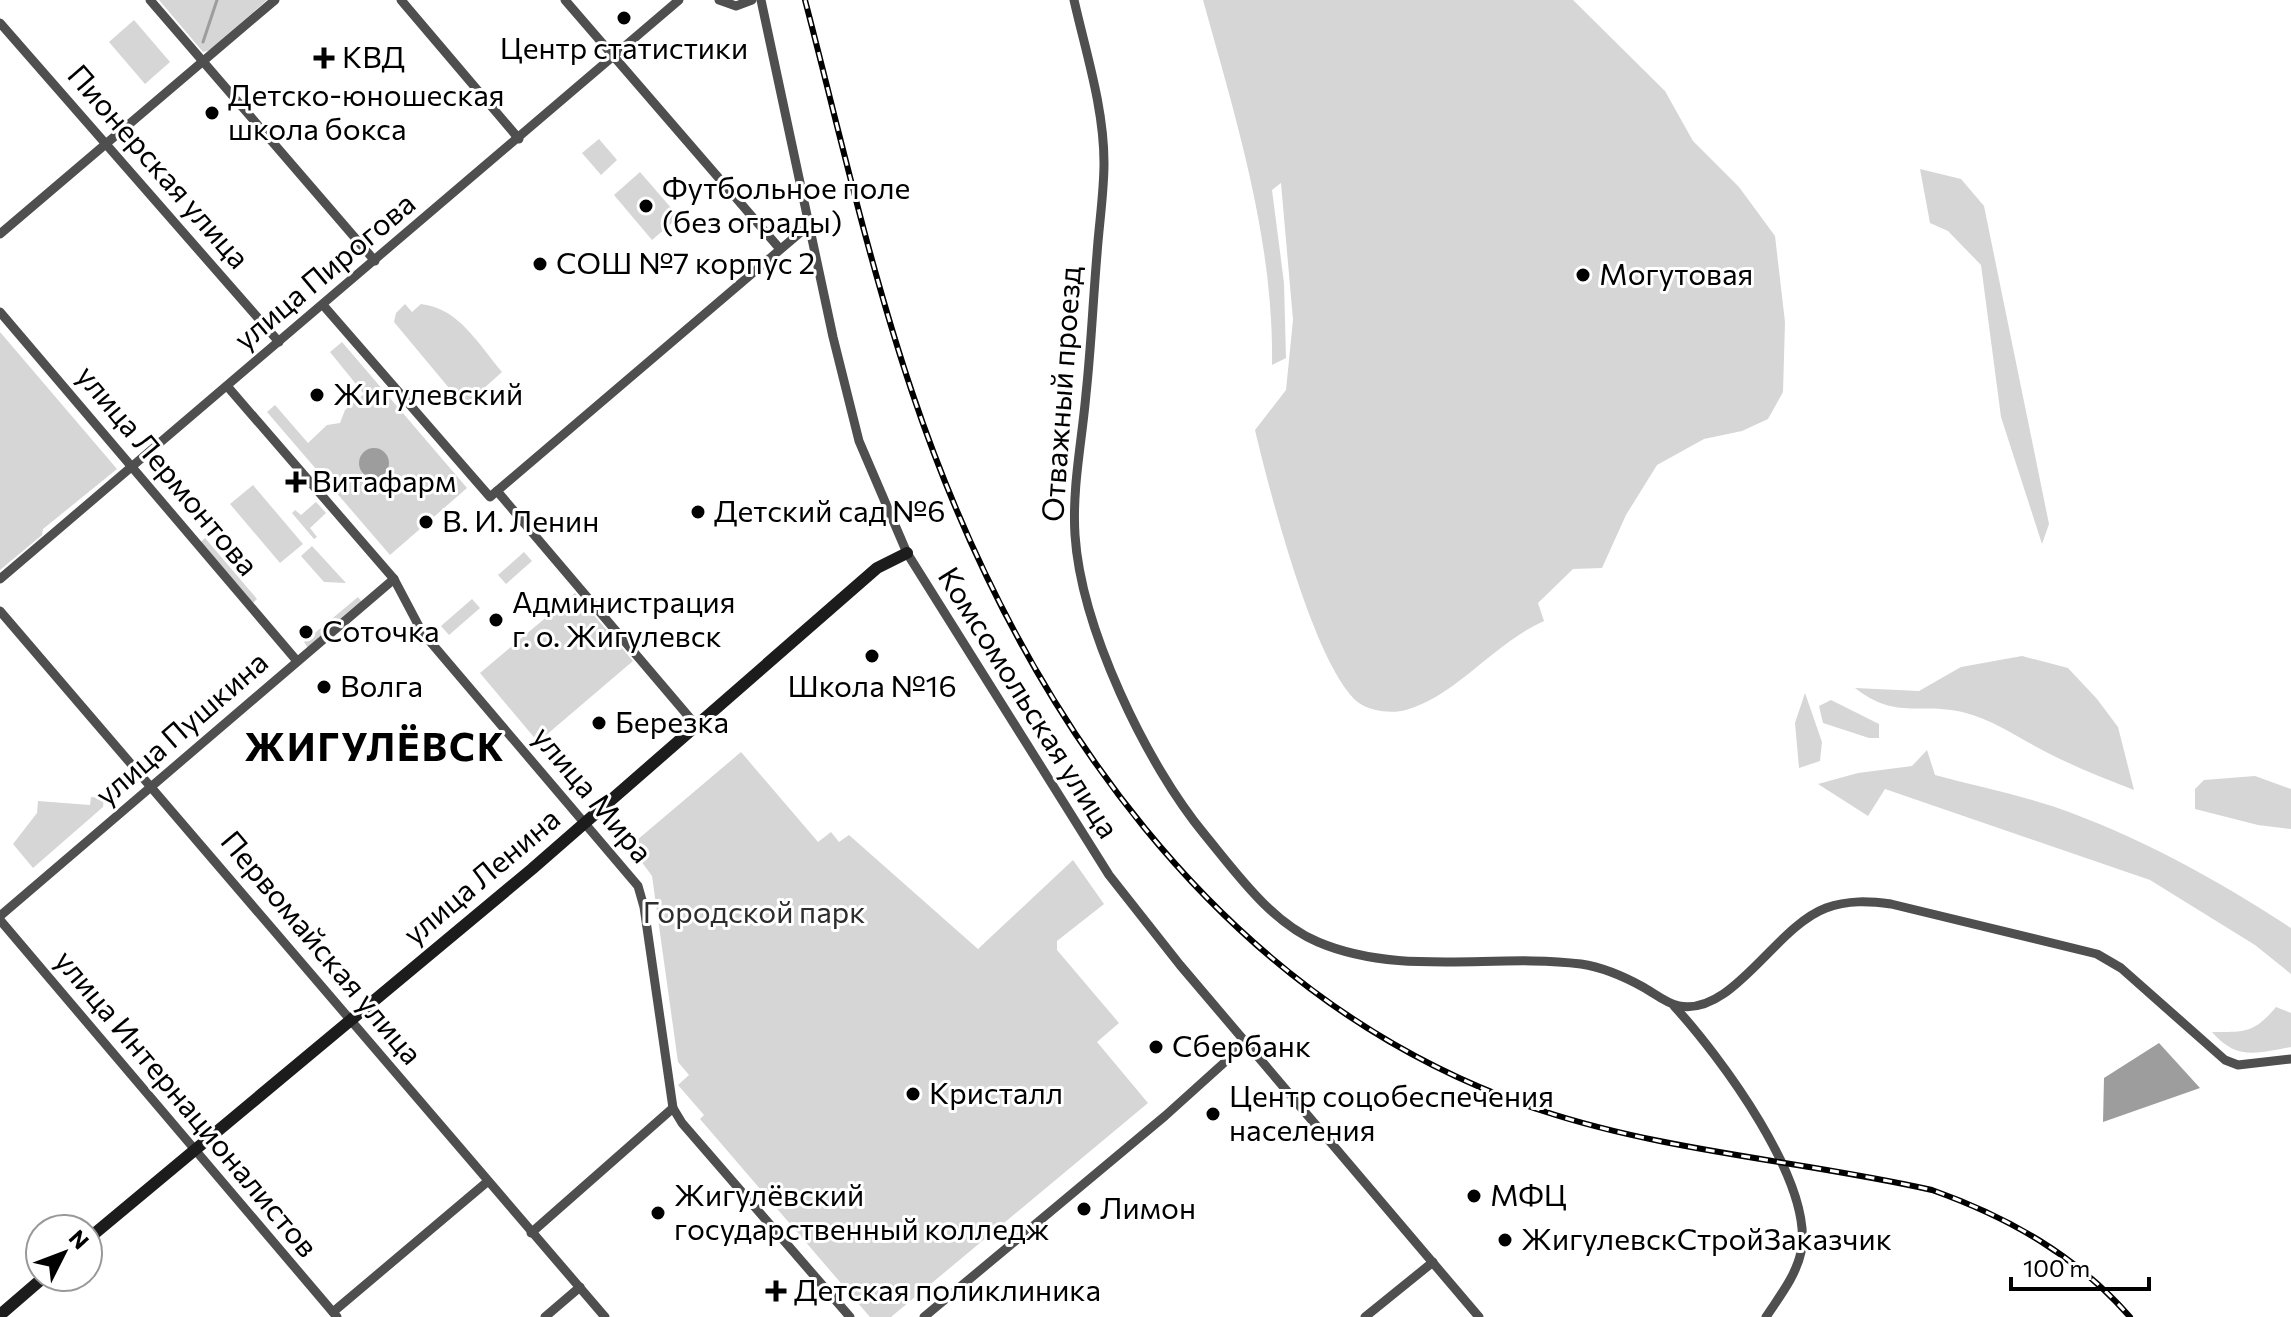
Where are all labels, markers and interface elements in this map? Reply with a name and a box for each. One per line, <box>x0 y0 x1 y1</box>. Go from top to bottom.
marker: Центр статистики <box>615 9 633 27</box>
place label: Центр статистики <box>500 28 748 65</box>
place label: КВД <box>342 37 405 74</box>
marker: КВД <box>313 47 335 69</box>
street label: Пионерская улица <box>61 56 258 275</box>
place label: Детско-юношеская школа бокса <box>228 75 505 146</box>
marker: Детско-юношеская школа бокса <box>203 104 221 122</box>
place label: Футбольное поле (без ограды) <box>662 168 910 239</box>
street label: улица Пирогова <box>225 184 422 357</box>
marker: Футбольное поле (без ограды) <box>637 197 655 215</box>
place label: СОШ №7 корпус 2 <box>556 243 815 280</box>
place label: Могутовая <box>1599 254 1753 291</box>
marker: СОШ №7 корпус 2 <box>531 255 549 273</box>
street label: Отважный проезд <box>1032 265 1087 523</box>
marker: Могутовая <box>1574 266 1592 284</box>
street label: улица Лермонтова <box>70 357 268 582</box>
place label: Жигулевский <box>333 374 523 411</box>
marker: Жигулевский <box>308 386 326 404</box>
place label: Витафарм <box>312 461 456 498</box>
marker: Витафарм <box>287 473 305 491</box>
place label: Детский сад №6 <box>714 491 945 528</box>
place label: В. И. Ленин <box>442 501 599 538</box>
marker: Детский сад №6 <box>689 503 707 521</box>
marker: В. И. Ленин <box>417 513 435 531</box>
street label: Комсомольская улица <box>932 559 1129 844</box>
place label: Администрация г. о. Жигулевск <box>512 582 736 653</box>
place label: Соточка <box>322 611 440 648</box>
marker: Администрация г. о. Жигулевск <box>487 611 505 629</box>
marker: Соточка <box>297 623 315 641</box>
street label: улица Пушкина <box>87 642 274 812</box>
marker: Школа №16 <box>863 647 881 665</box>
place label: Волга <box>340 666 423 703</box>
place label: Школа №16 <box>787 666 957 703</box>
marker: Волга <box>315 678 333 696</box>
place label: Березка <box>615 702 729 739</box>
marker: Березка <box>590 714 608 732</box>
street label: улица Мира <box>526 718 662 869</box>
district label: ЖИГУЛЁВСК <box>245 722 505 769</box>
street label: улица Ленина <box>395 799 566 951</box>
street label: Первомайская улица <box>214 822 431 1071</box>
park label: Городской парк <box>643 892 865 929</box>
street label: улица Интернационалистов <box>48 941 327 1264</box>
place label: Сбербанк <box>1172 1026 1311 1063</box>
marker: Сбербанк <box>1147 1038 1165 1056</box>
place label: Кристалл <box>929 1073 1063 1110</box>
place label: Центр соцобеспечения населения <box>1229 1076 1554 1147</box>
marker: Кристалл <box>904 1085 922 1103</box>
marker: Центр соцобеспечения населения <box>1204 1105 1222 1123</box>
place label: Жигулёвский государственный колледж <box>674 1175 1050 1246</box>
place label: МФЦ <box>1490 1175 1567 1212</box>
marker: МФЦ <box>1465 1187 1483 1205</box>
place label: Лимон <box>1100 1188 1196 1225</box>
marker: Лимон <box>1075 1200 1093 1218</box>
marker: Жигулёвский государственный колледж <box>649 1204 667 1222</box>
north arrow <box>24 1213 104 1293</box>
place label: ЖигулевскСтройЗаказчик <box>1521 1219 1892 1256</box>
text: N <box>64 1224 95 1254</box>
marker: ЖигулевскСтройЗаказчик <box>1496 1231 1514 1249</box>
scale bar <box>2011 1241 2149 1291</box>
text: 100 m <box>2023 1253 2090 1282</box>
place label: Детская поликлиника <box>794 1270 1101 1307</box>
marker: Детская поликлиника <box>765 1280 787 1302</box>

